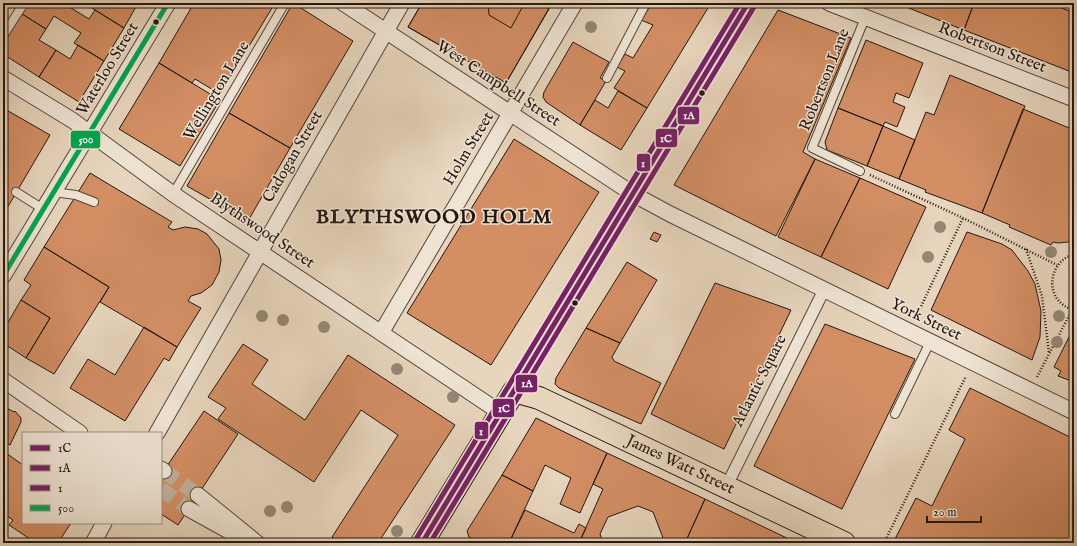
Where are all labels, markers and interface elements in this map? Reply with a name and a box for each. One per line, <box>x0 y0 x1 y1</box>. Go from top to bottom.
unlabelled marker <box>151 17 161 27</box>
street label: Robertson Street <box>935 18 1049 78</box>
street label: Waterloo Street <box>72 19 144 119</box>
street label: Robertson Lane <box>795 26 855 134</box>
street label: West Campbell Street <box>432 36 564 132</box>
street label: Wellington Lane <box>180 38 254 144</box>
unlabelled marker <box>697 88 707 98</box>
line badge: 1A <box>677 106 700 125</box>
street label: Cadogan Street <box>259 107 328 207</box>
street label: Holm Street <box>439 108 499 189</box>
text: 1A <box>683 109 695 123</box>
line badge: 1C <box>655 128 678 148</box>
line badge: 500 <box>70 130 101 149</box>
text: 1C <box>660 132 672 146</box>
text: 500 <box>79 133 94 147</box>
line badge: 1 <box>636 153 651 172</box>
text: 1 <box>641 157 645 171</box>
street label: Blythswood Street <box>206 189 318 274</box>
district label: BLYTHSWOOD HOLM <box>316 205 552 230</box>
street label: York Street <box>887 294 965 346</box>
unlabelled marker <box>570 298 580 308</box>
street label: Atlantic Square <box>728 332 792 431</box>
line badge: 1A <box>515 374 538 393</box>
text: 1A <box>521 377 533 391</box>
line badge: 1C <box>492 398 515 418</box>
text: 1C <box>498 402 510 416</box>
line badge: 1 <box>474 421 489 440</box>
text: 1 <box>479 425 483 439</box>
street label: James Watt Street <box>621 430 738 500</box>
legend <box>22 432 162 524</box>
text: 1C <box>58 441 71 456</box>
text: 1A <box>58 461 71 476</box>
text: 1 <box>58 481 62 496</box>
scale bar <box>927 498 981 524</box>
text: 500 <box>58 501 74 516</box>
text: 20 m <box>933 505 956 520</box>

